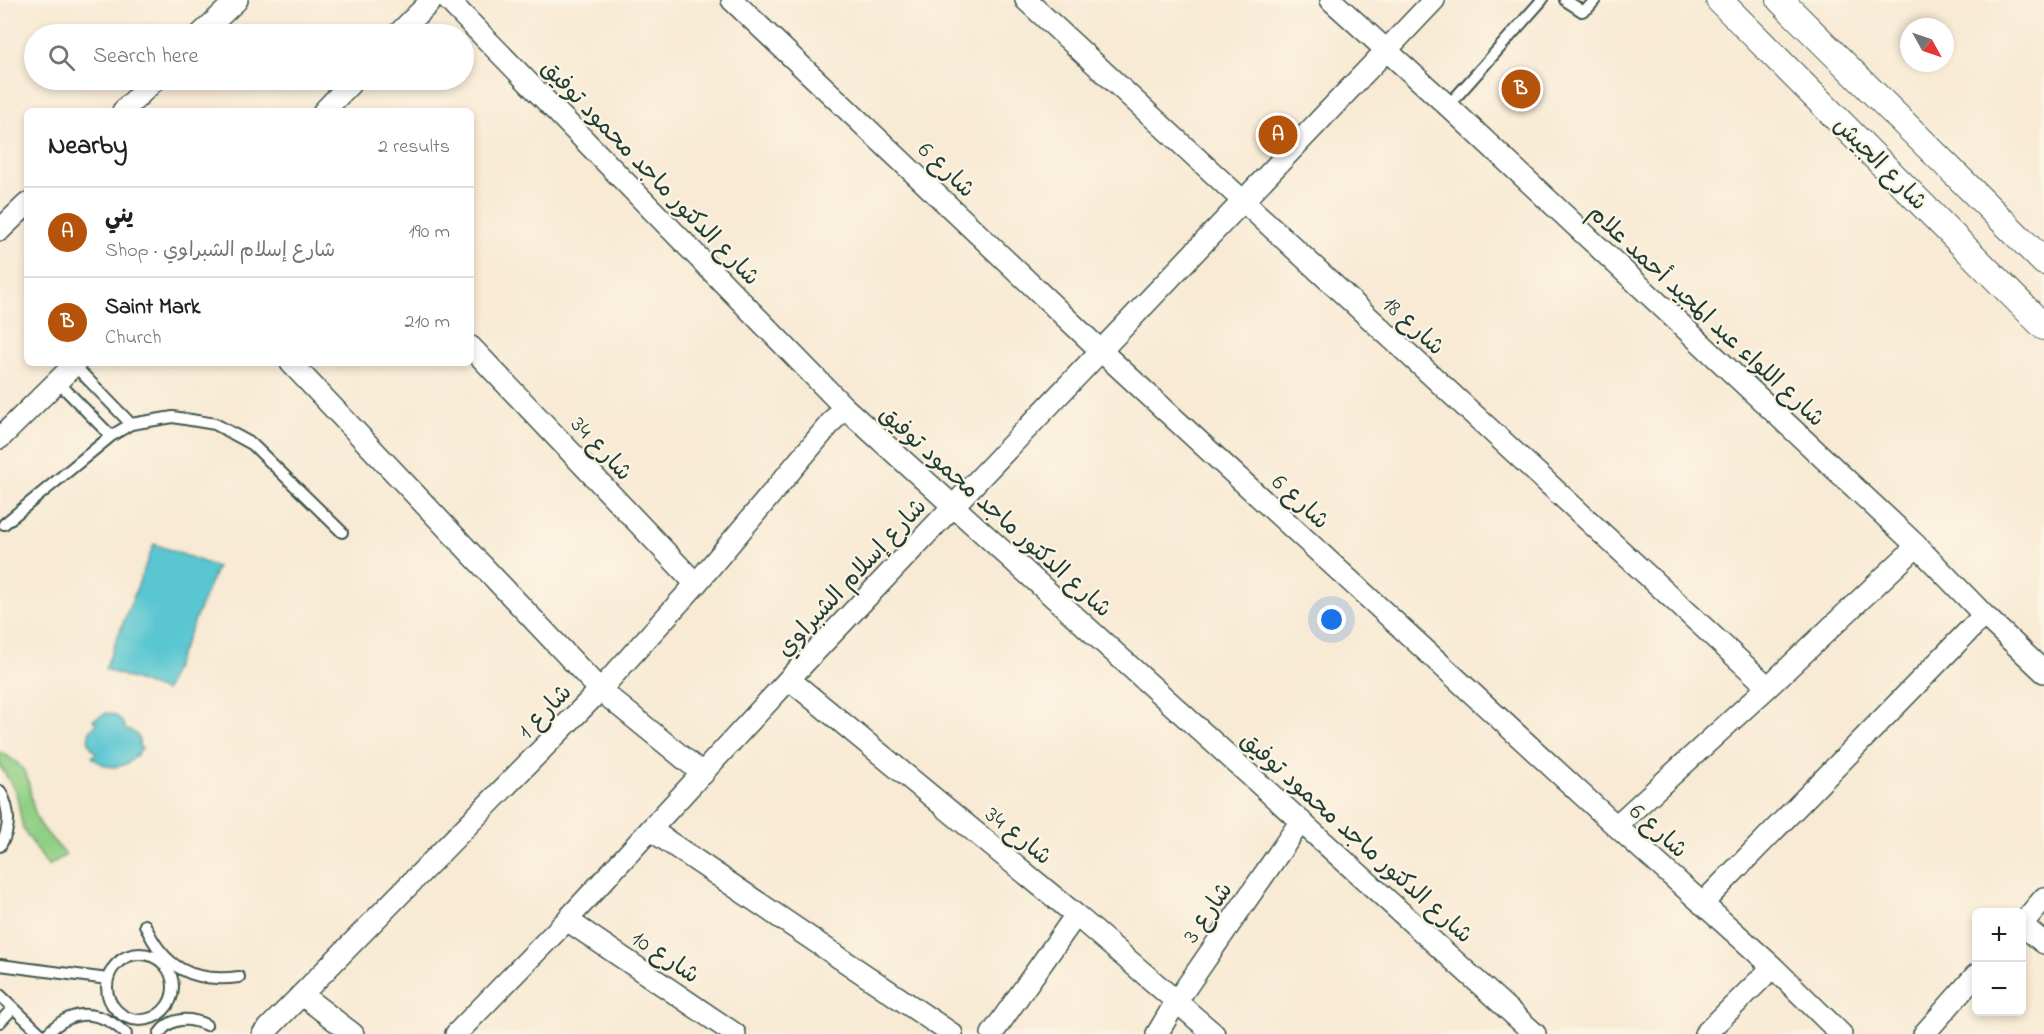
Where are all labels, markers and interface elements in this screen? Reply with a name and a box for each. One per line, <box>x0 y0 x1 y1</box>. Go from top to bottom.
north arrow <box>1900 18 1954 72</box>
search box <box>24 24 474 90</box>
icon: search <box>45 41 78 74</box>
text: Search here <box>93 41 198 73</box>
street label: شارع الدكتور ماجد محمود توفيق <box>531 53 767 295</box>
pin: B <box>1502 66 1540 112</box>
street label: شارع الجيش <box>1824 110 1934 220</box>
pin: A <box>1258 112 1298 158</box>
text: Nearby <box>48 128 127 166</box>
text: 2 results <box>378 133 450 162</box>
street label: شارع 6 <box>908 134 982 207</box>
street label: شارع اللواء عبد المجيد أحمد علام <box>1579 197 1832 436</box>
text: يني <box>105 201 133 233</box>
text: A <box>61 218 74 247</box>
text: 190 m <box>408 218 450 247</box>
text: Shop · شارع إسلام الشبراوي <box>105 237 335 266</box>
street label: شارع 18 <box>1373 289 1452 365</box>
text: Saint Mark <box>105 292 200 324</box>
text: B <box>61 308 74 337</box>
text: 210 m <box>405 308 450 337</box>
text: Church <box>105 324 161 353</box>
street label: شارع الدكتور ماجد محمود توفيق <box>870 399 1119 627</box>
street label: شارع 34 <box>561 409 639 490</box>
street label: شارع 6 <box>1262 467 1336 539</box>
street label: شارع إسلام الشبراوي <box>770 491 936 666</box>
your location <box>1317 605 1346 634</box>
street label: شارع 1 <box>510 677 581 748</box>
street label: شارع الدكتور ماجد محمود توفيق <box>1231 725 1480 953</box>
street label: شارع 6 <box>1620 796 1694 868</box>
street label: شارع 34 <box>976 799 1059 875</box>
street label: شارع 3 <box>1175 876 1243 951</box>
map controls <box>1972 908 2026 1016</box>
button: + <box>1972 908 2026 962</box>
street label: شارع 10 <box>623 922 706 994</box>
button: − <box>1972 962 2026 1016</box>

